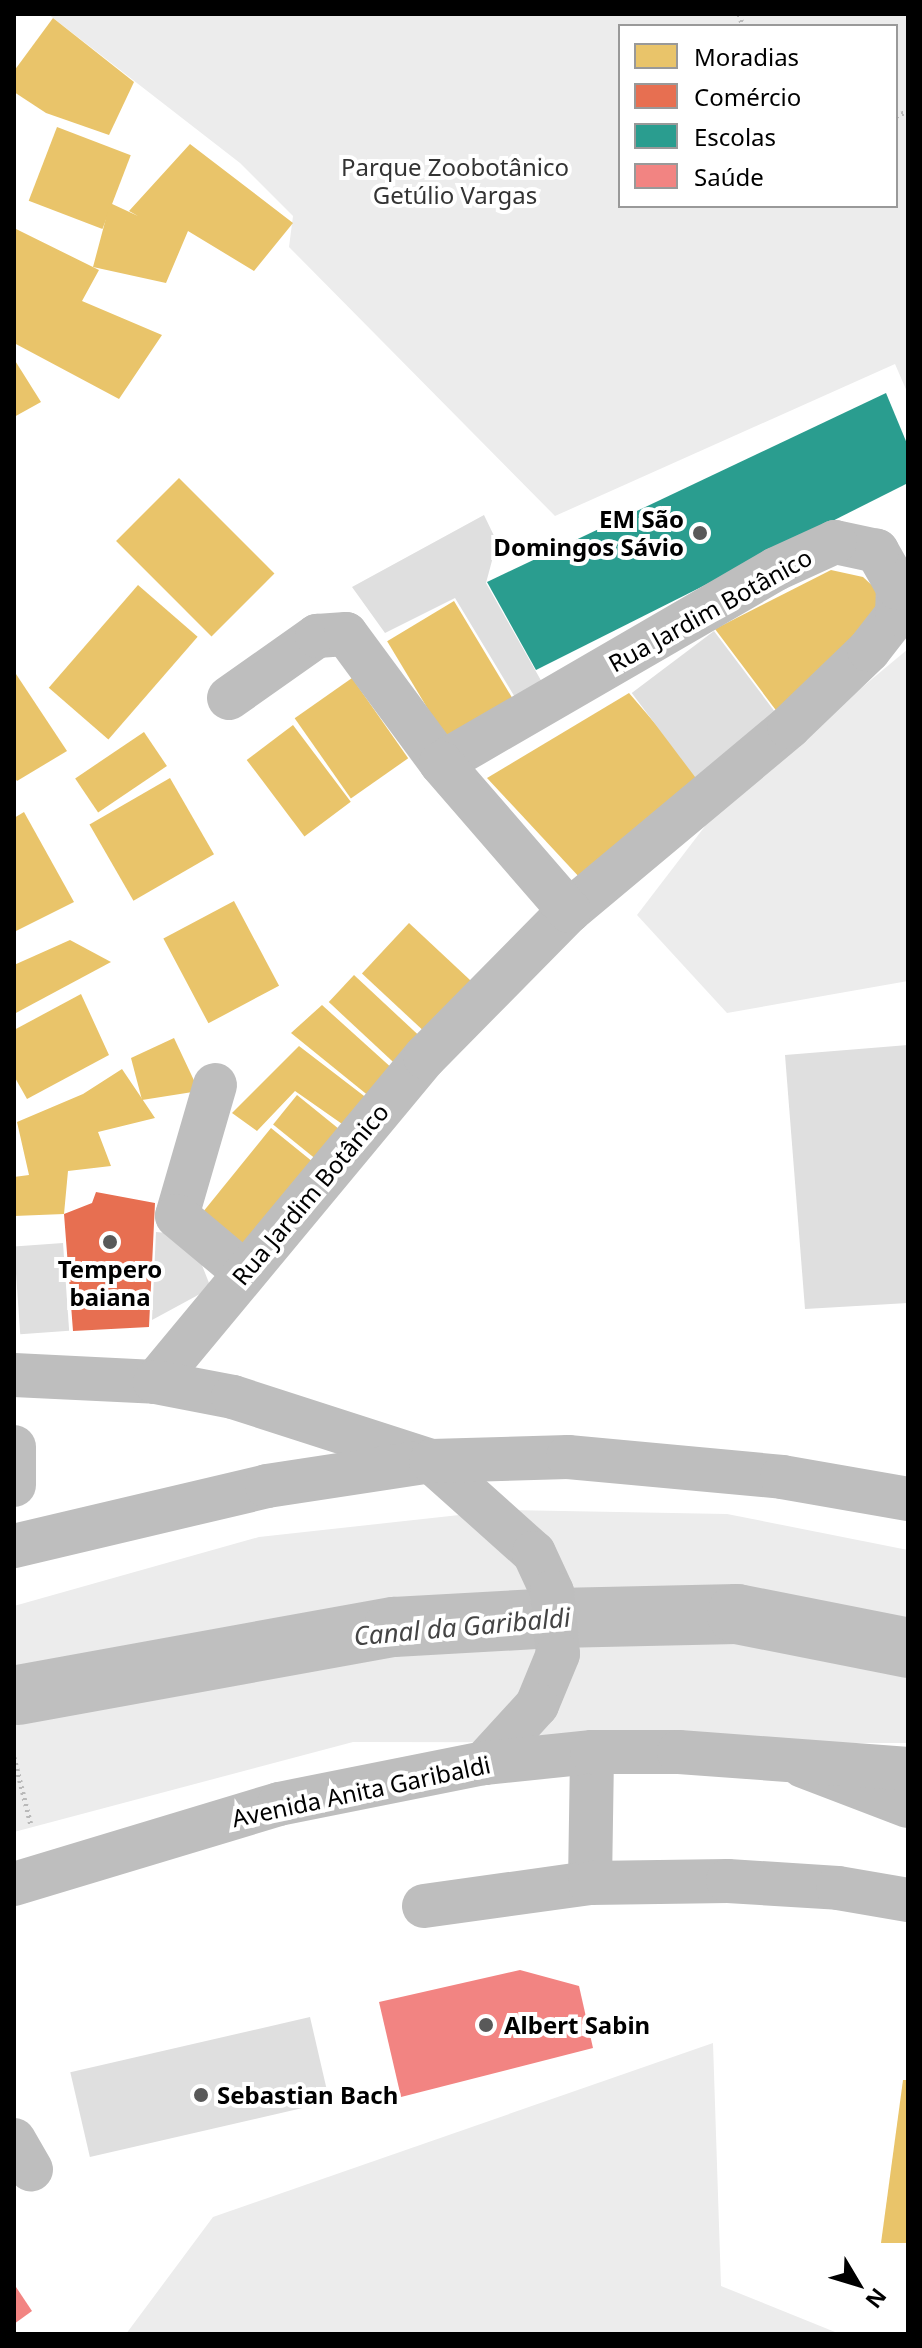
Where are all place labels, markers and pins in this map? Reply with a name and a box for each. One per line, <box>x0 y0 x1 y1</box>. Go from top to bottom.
place label: EM São Domingos Sávio <box>493 505 684 561</box>
marker: EM São Domingos Sávio <box>691 524 709 542</box>
marker: Tempero baiana <box>101 1233 119 1251</box>
place label: Tempero baiana <box>58 1255 162 1311</box>
place label: Albert Sabin <box>504 2011 650 2039</box>
marker: Albert Sabin <box>475 2014 497 2036</box>
place label: Sebastian Bach <box>217 2081 398 2109</box>
marker: Sebastian Bach <box>192 2086 210 2104</box>

